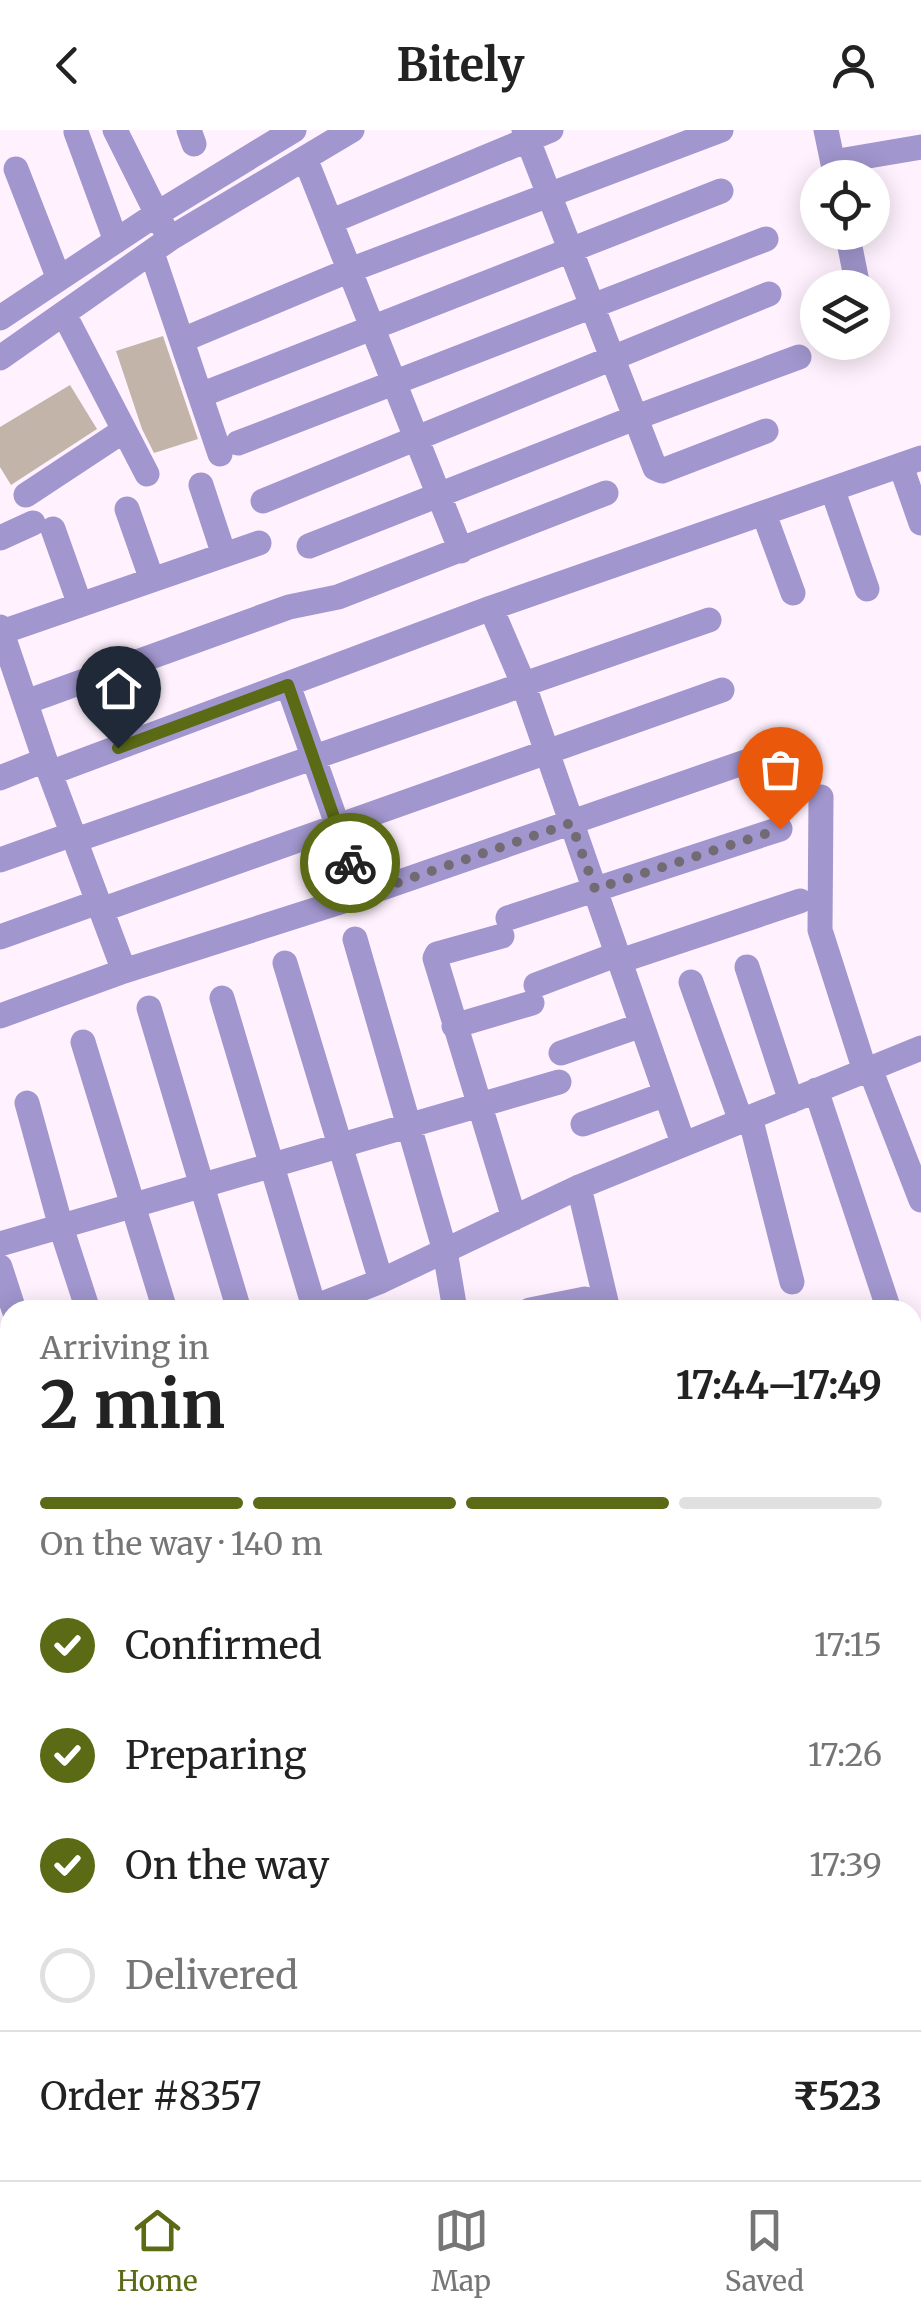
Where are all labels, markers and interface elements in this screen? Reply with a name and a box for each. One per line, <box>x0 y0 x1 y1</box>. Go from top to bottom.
text: Bitely <box>397 37 524 93</box>
icon: back <box>40 38 95 93</box>
icon: person <box>826 38 881 93</box>
map controls <box>800 160 890 360</box>
button: locate <box>800 160 890 250</box>
button: layers <box>800 270 890 360</box>
pin <box>76 646 161 749</box>
icon: home <box>91 661 146 716</box>
pin <box>738 727 823 830</box>
icon: bag <box>753 742 808 797</box>
courier <box>300 813 400 913</box>
icon: bike <box>323 836 378 891</box>
text: Arriving in <box>40 1328 209 1368</box>
text: 17:44–17:49 <box>676 1362 882 1409</box>
text: 2 min <box>40 1364 225 1446</box>
text: On the way · 140 m <box>40 1524 323 1564</box>
icon: check <box>40 1618 95 1673</box>
text: Confirmed <box>125 1622 322 1669</box>
text: 17:15 <box>814 1625 882 1665</box>
icon: check <box>40 1728 95 1783</box>
text: Preparing <box>125 1732 307 1779</box>
text: 17:26 <box>808 1735 882 1775</box>
icon: check <box>40 1838 95 1893</box>
text: On the way <box>125 1842 329 1889</box>
text: 17:39 <box>809 1845 882 1885</box>
text: Delivered <box>125 1952 298 1999</box>
text: Order #8357 <box>40 2073 262 2120</box>
text: ₹523 <box>792 2073 882 2120</box>
tab: Home <box>117 2203 198 2299</box>
tab: Map <box>431 2203 491 2299</box>
tab: Saved <box>725 2203 804 2299</box>

